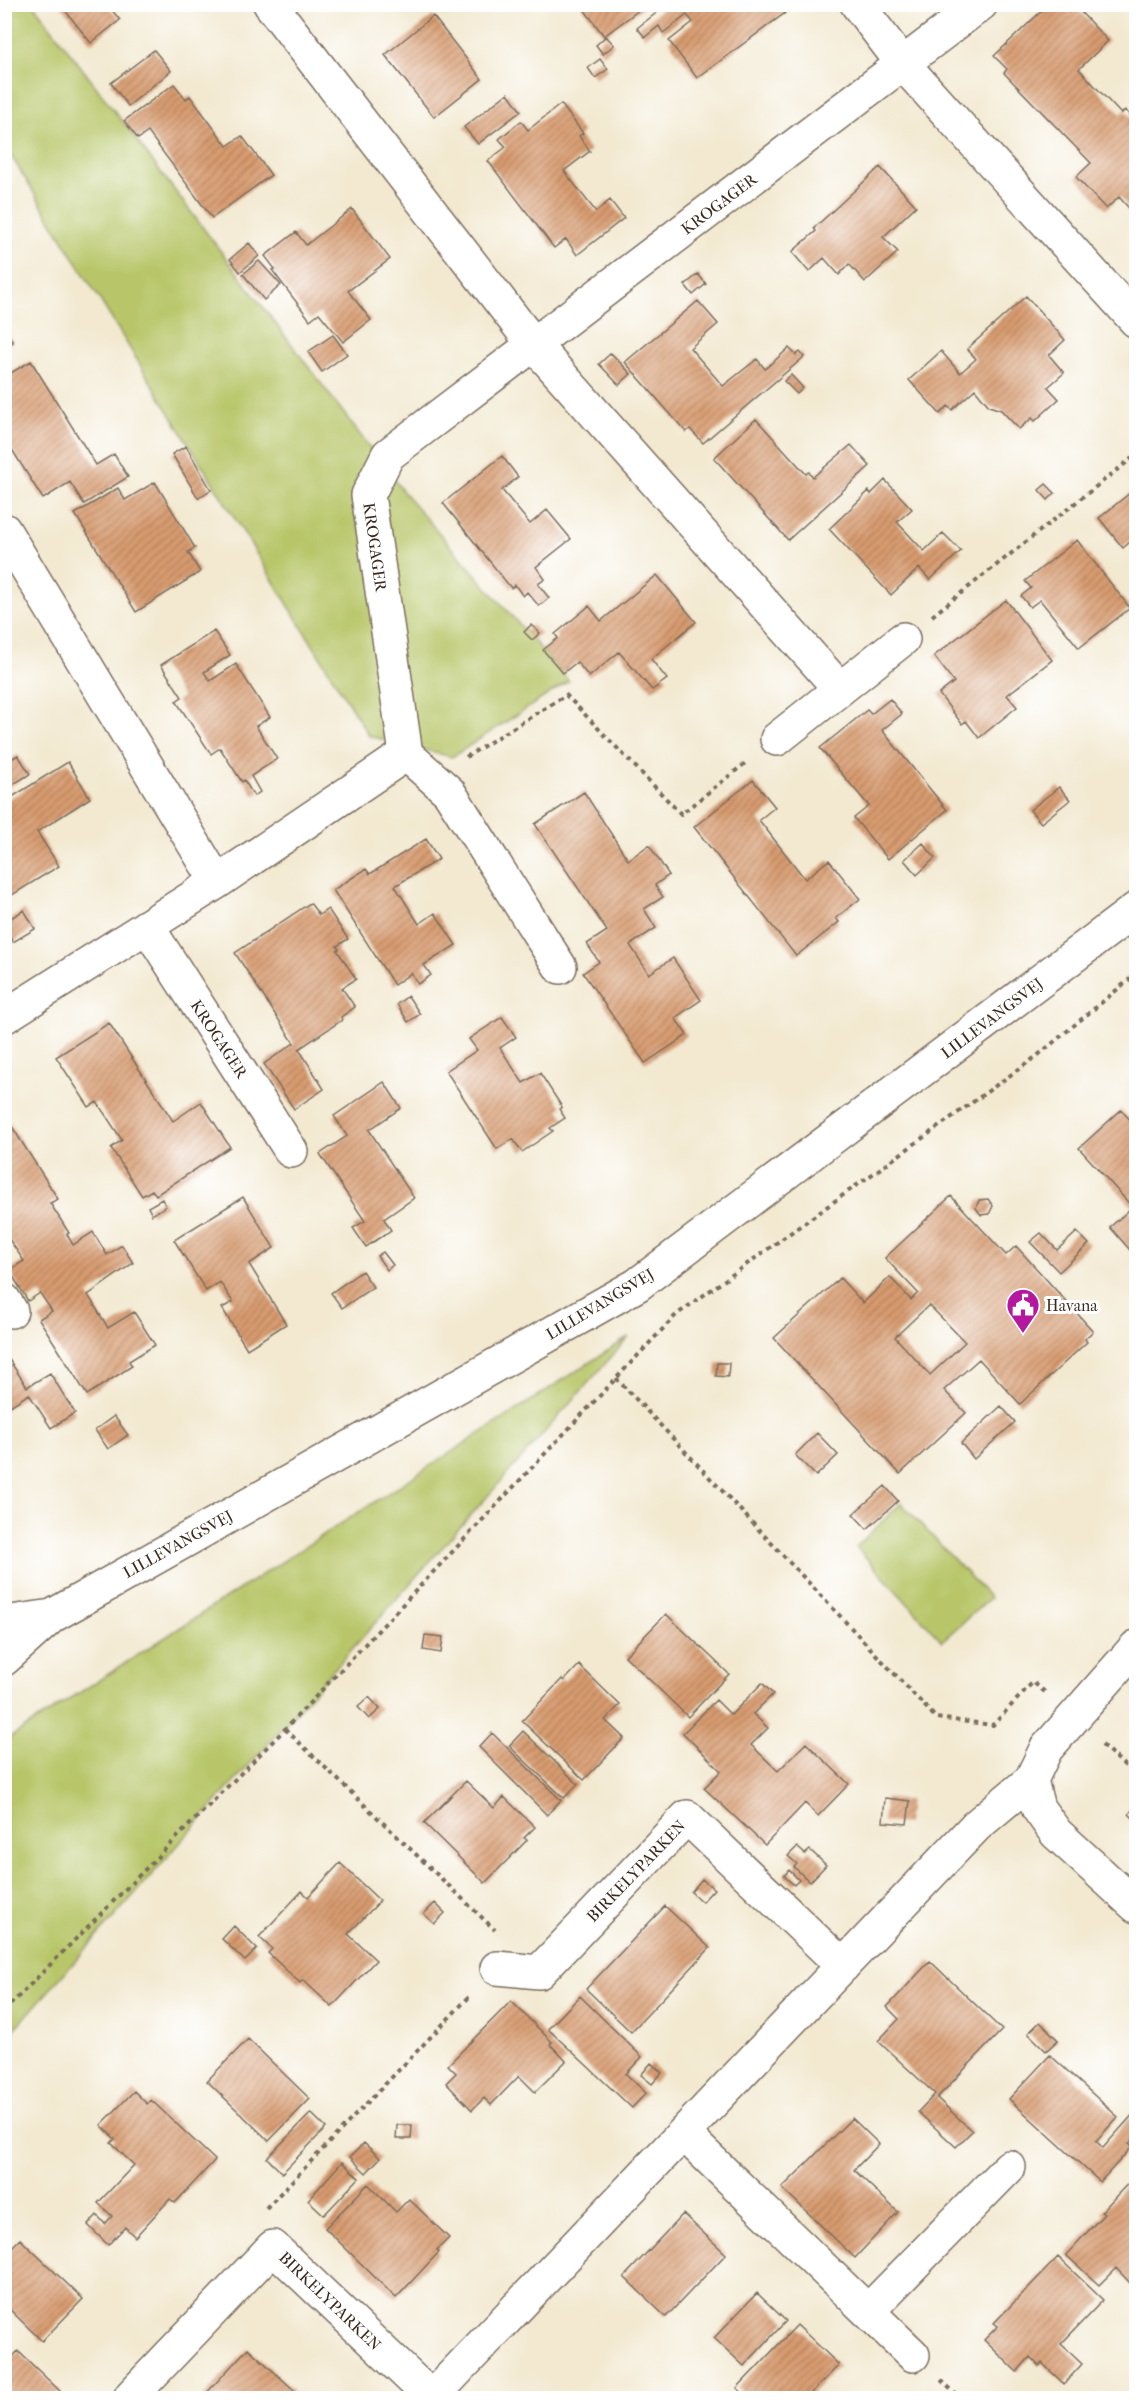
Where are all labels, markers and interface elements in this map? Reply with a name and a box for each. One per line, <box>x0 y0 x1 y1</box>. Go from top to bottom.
street label: KROGAGER <box>678 169 762 238</box>
street label: KROGAGER <box>359 501 391 594</box>
street label: LILLEVANGSVEJ <box>937 974 1047 1062</box>
street label: KROGAGER <box>187 996 252 1083</box>
street label: LILLEVANGSVEJ <box>543 1264 657 1344</box>
public building icon: Havana <box>1005 1287 1041 1334</box>
place label: Havana <box>1046 1296 1098 1315</box>
street label: LILLEVANGSVEJ <box>120 1506 236 1582</box>
street label: BIRKELYPARKEN <box>583 1816 689 1926</box>
street label: BIRKELYPARKEN <box>275 2248 385 2354</box>

